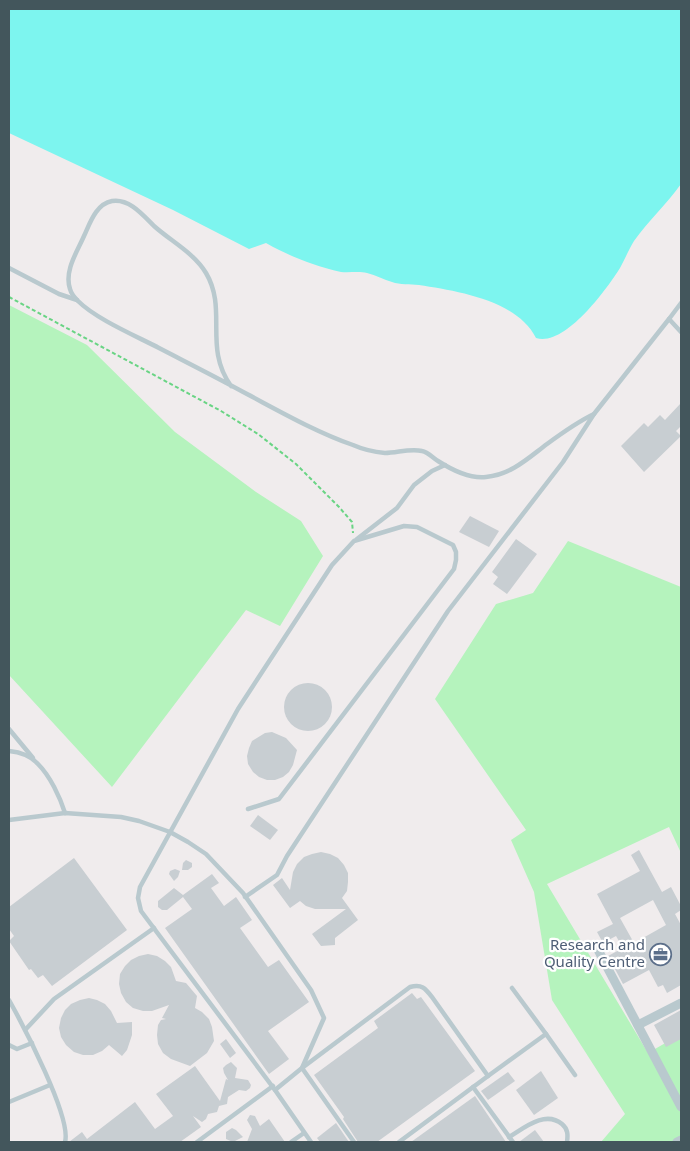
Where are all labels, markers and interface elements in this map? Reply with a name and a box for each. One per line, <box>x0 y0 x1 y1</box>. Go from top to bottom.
place label: Research and Quality Centre <box>544 934 645 971</box>
office icon: Research and Quality Centre <box>649 942 673 966</box>

